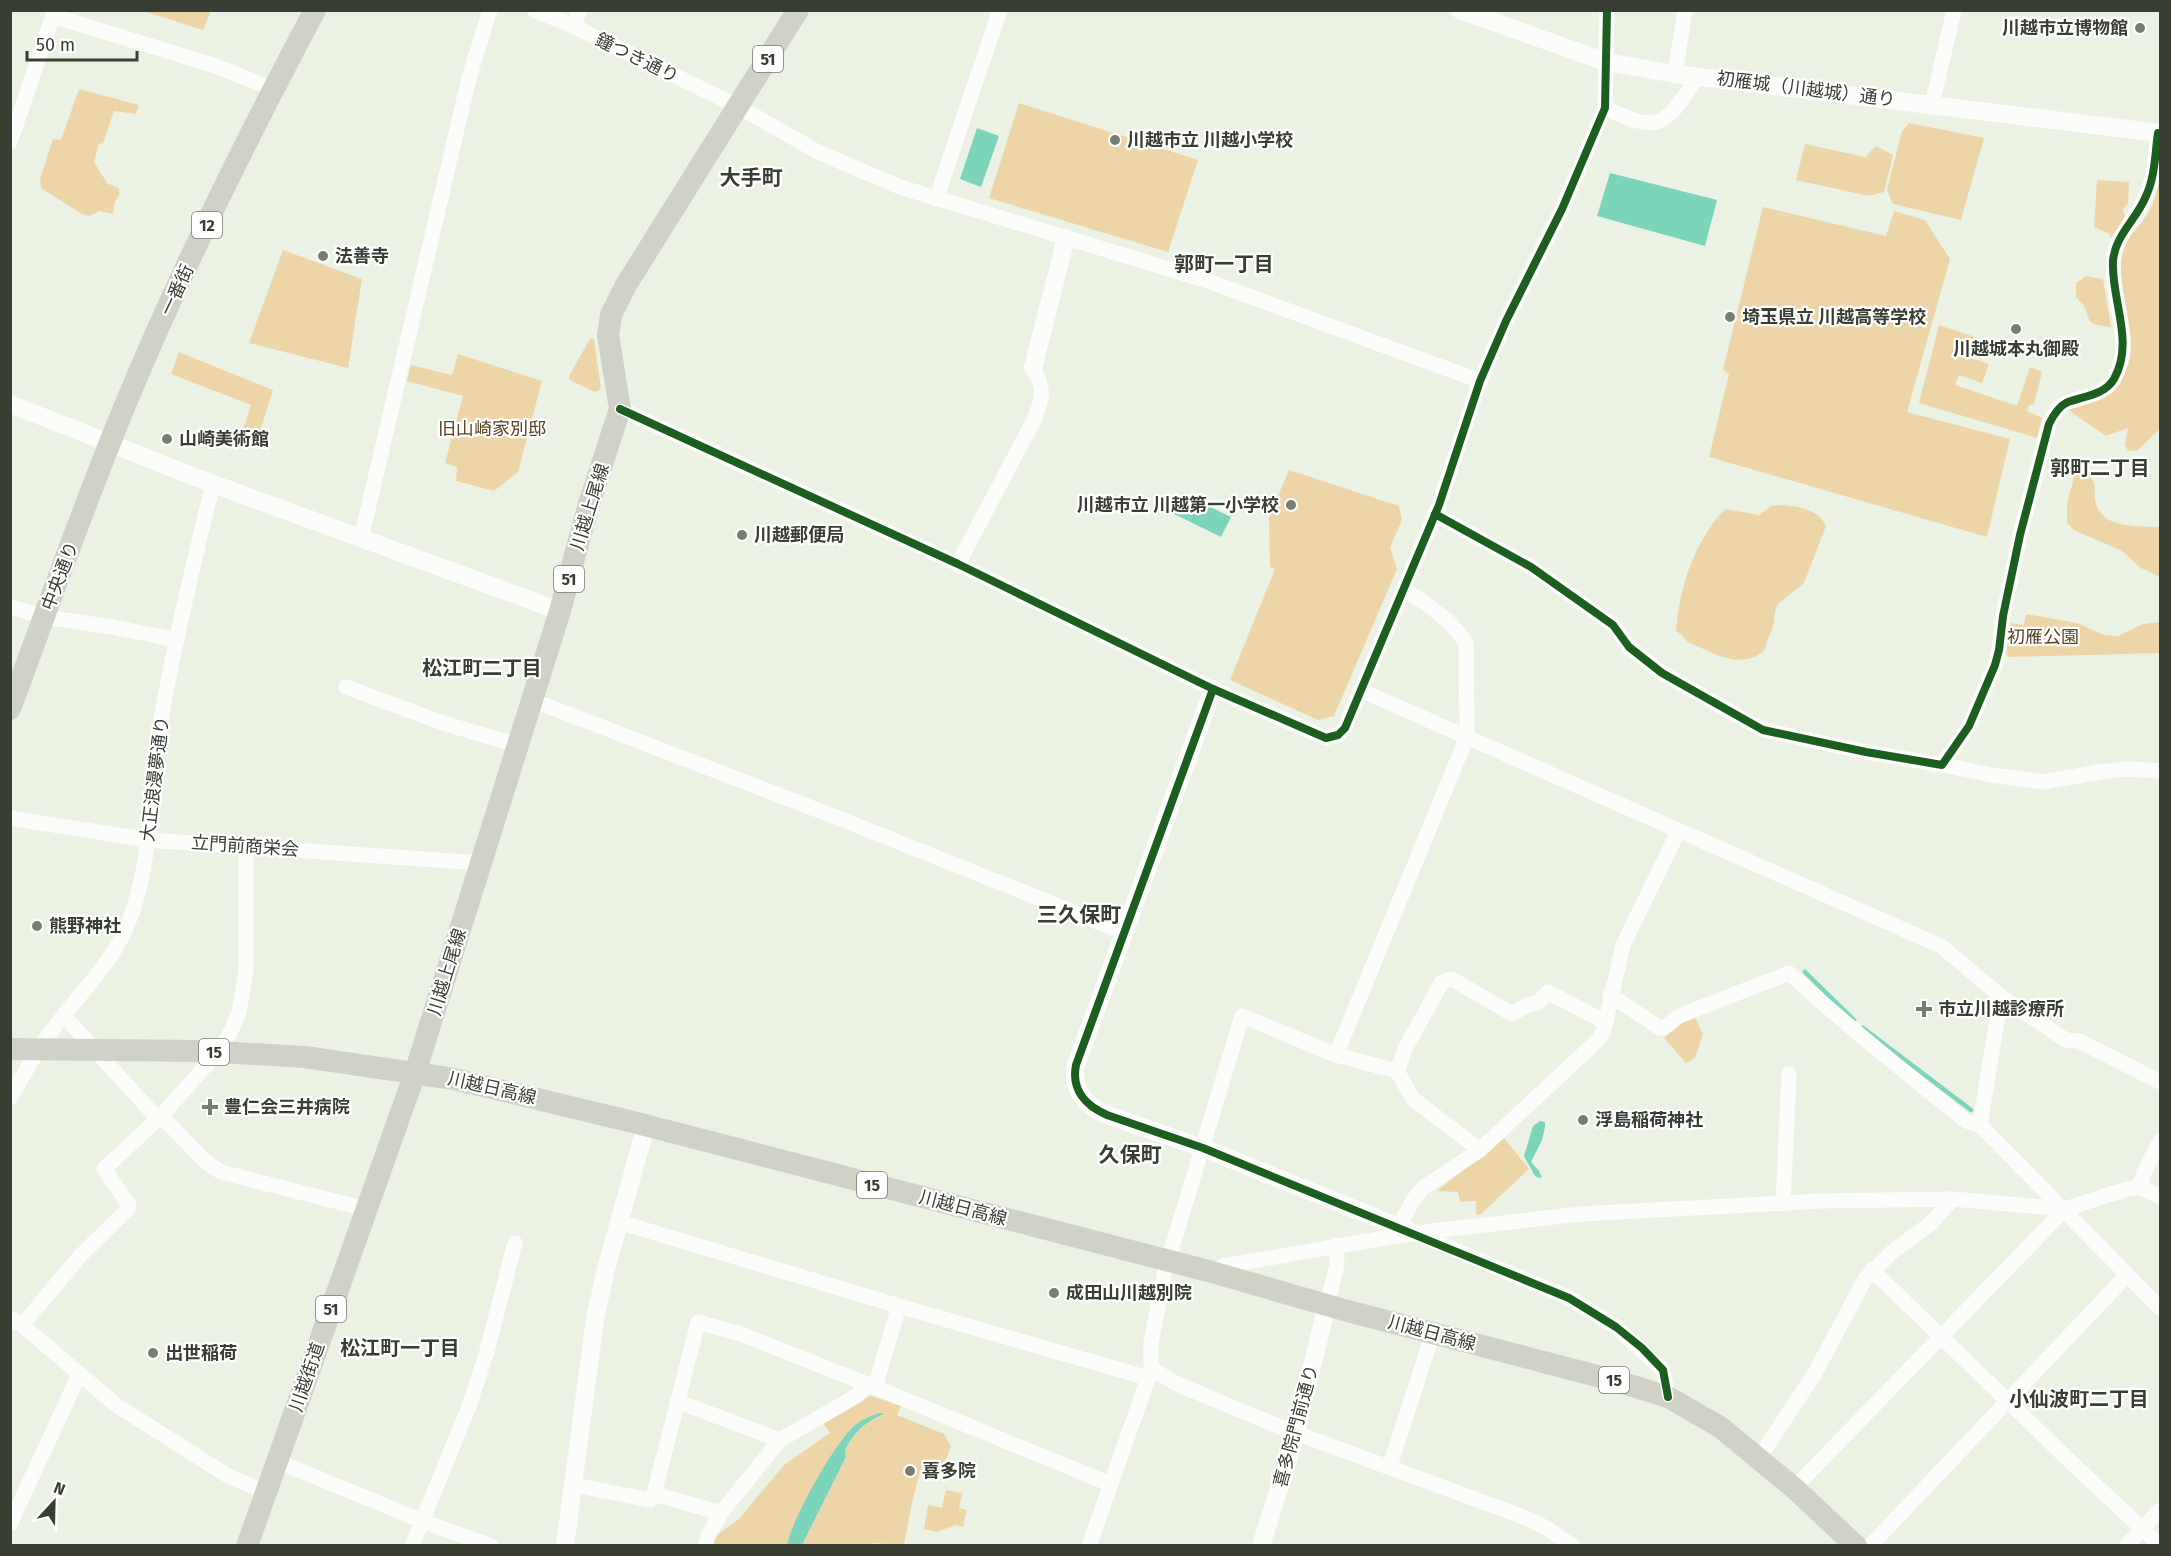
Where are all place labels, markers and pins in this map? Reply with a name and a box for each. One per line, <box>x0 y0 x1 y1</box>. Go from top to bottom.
place label: 川越市立博物館 <box>2002 17 2128 39</box>
marker: 川越市立博物館 <box>2133 21 2147 35</box>
place label: 川越市立 川越小学校 <box>1127 129 1293 151</box>
marker: 川越市立 川越小学校 <box>1108 133 1122 147</box>
place label: 法善寺 <box>335 245 389 267</box>
marker: 法善寺 <box>316 249 330 263</box>
place label: 埼玉県立 川越高等学校 <box>1742 306 1926 328</box>
marker: 埼玉県立 川越高等学校 <box>1723 310 1737 324</box>
marker: 川越城本丸御殿 <box>2009 322 2023 336</box>
place label: 川越城本丸御殿 <box>1953 338 2079 360</box>
place label: 山崎美術館 <box>179 428 269 450</box>
marker: 山崎美術館 <box>160 432 174 446</box>
place label: 川越市立 川越第一小学校 <box>1077 494 1279 516</box>
marker: 川越市立 川越第一小学校 <box>1284 498 1298 512</box>
place label: 川越郵便局 <box>754 524 844 546</box>
marker: 川越郵便局 <box>735 528 749 542</box>
place label: 熊野神社 <box>49 915 121 937</box>
marker: 熊野神社 <box>30 919 44 933</box>
place label: 市立川越診療所 <box>1938 998 2064 1020</box>
marker: 市立川越診療所 <box>1915 1000 1933 1018</box>
place label: 豊仁会三井病院 <box>224 1096 350 1118</box>
marker: 豊仁会三井病院 <box>201 1098 219 1116</box>
place label: 浮島稲荷神社 <box>1595 1109 1703 1131</box>
marker: 浮島稲荷神社 <box>1576 1113 1590 1127</box>
place label: 成田山川越別院 <box>1066 1282 1192 1304</box>
marker: 成田山川越別院 <box>1047 1286 1061 1300</box>
place label: 出世稲荷 <box>165 1342 237 1364</box>
marker: 出世稲荷 <box>146 1346 160 1360</box>
place label: 喜多院 <box>922 1460 976 1482</box>
marker: 喜多院 <box>903 1464 917 1478</box>

